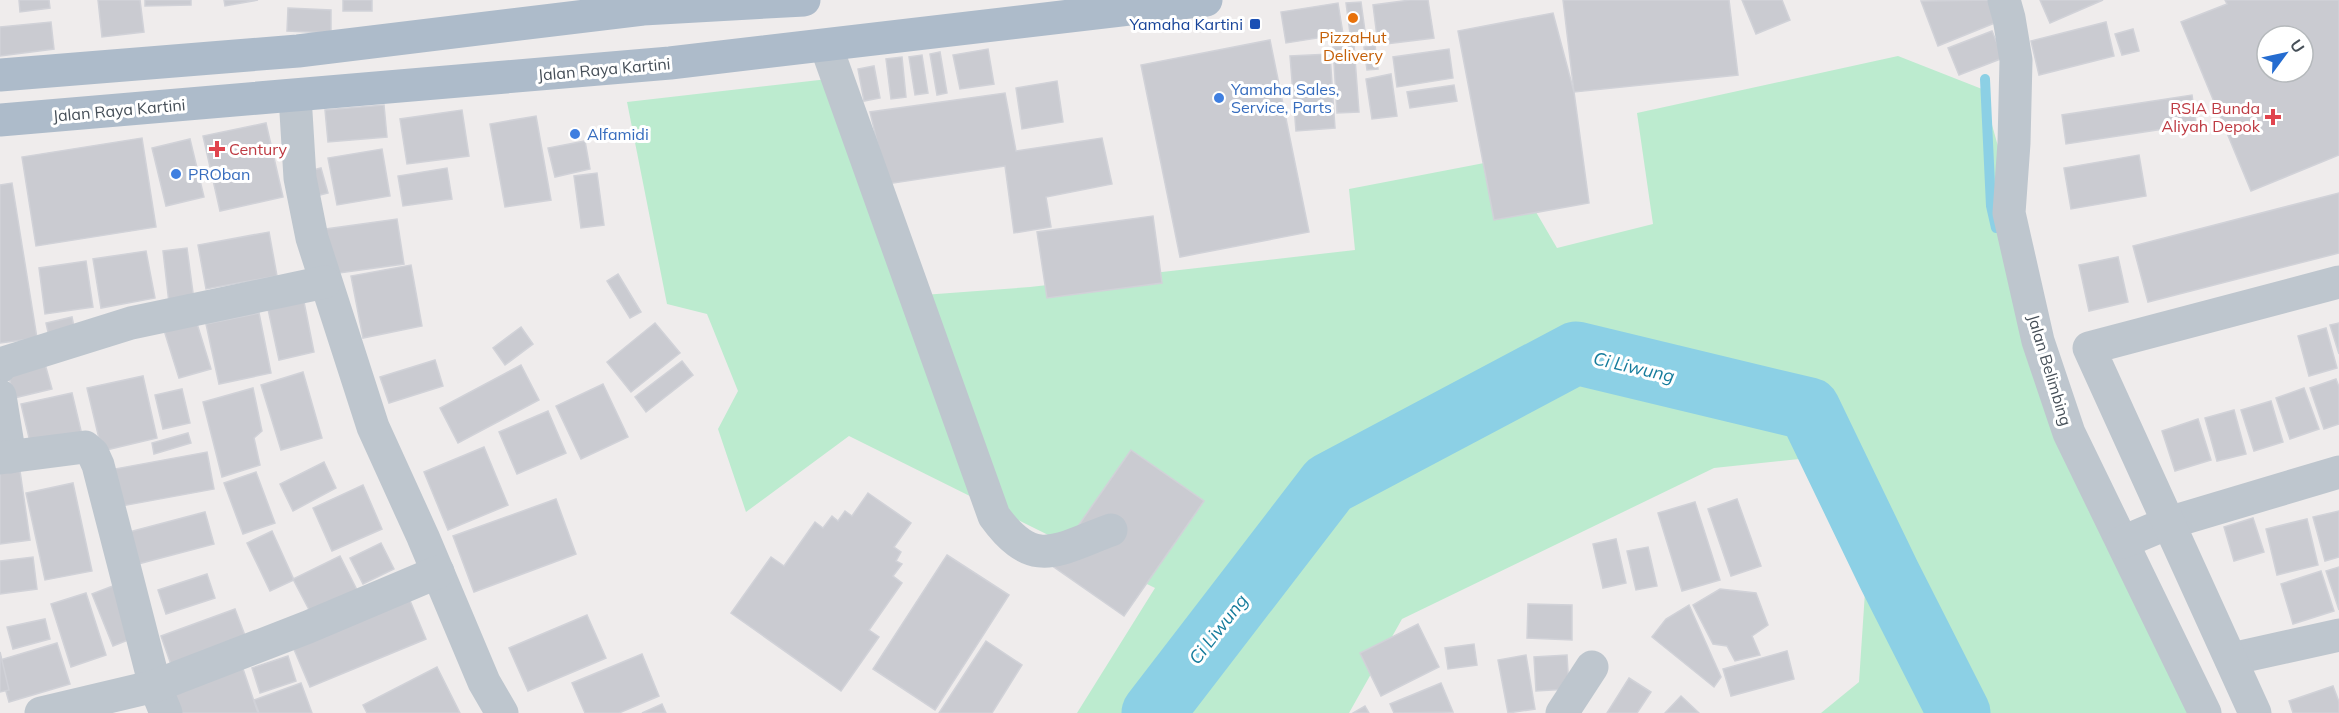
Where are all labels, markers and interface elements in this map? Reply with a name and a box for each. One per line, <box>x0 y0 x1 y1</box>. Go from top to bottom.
marker: PizzaHut Delivery <box>1346 11 1360 25</box>
place label: Yamaha Kartini <box>1129 14 1243 34</box>
marker: Yamaha Kartini <box>1248 17 1262 31</box>
north arrow <box>2255 24 2315 84</box>
place label: PizzaHut Delivery <box>1319 27 1387 65</box>
text: U <box>2286 35 2309 56</box>
street label: Jalan Raya Kartini <box>537 53 671 85</box>
place label: Yamaha Sales, Service, Parts <box>1230 79 1339 117</box>
marker: Yamaha Sales, Service, Parts <box>1212 91 1226 105</box>
street label: Jalan Raya Kartini <box>52 94 186 126</box>
place label: RSIA Bunda Aliyah Depok <box>2162 98 2261 136</box>
marker: RSIA Bunda Aliyah Depok <box>2264 108 2282 126</box>
place label: Alfamidi <box>587 124 649 144</box>
marker: Alfamidi <box>568 127 582 141</box>
place label: Century <box>229 139 288 159</box>
marker: Century <box>210 142 224 156</box>
place label: PROban <box>188 164 250 184</box>
marker: PROban <box>169 167 183 181</box>
street label: Jalan Belimbing <box>2024 312 2076 428</box>
water label: Ci Liwung <box>1591 346 1677 388</box>
water label: Ci Liwung <box>1183 589 1253 669</box>

